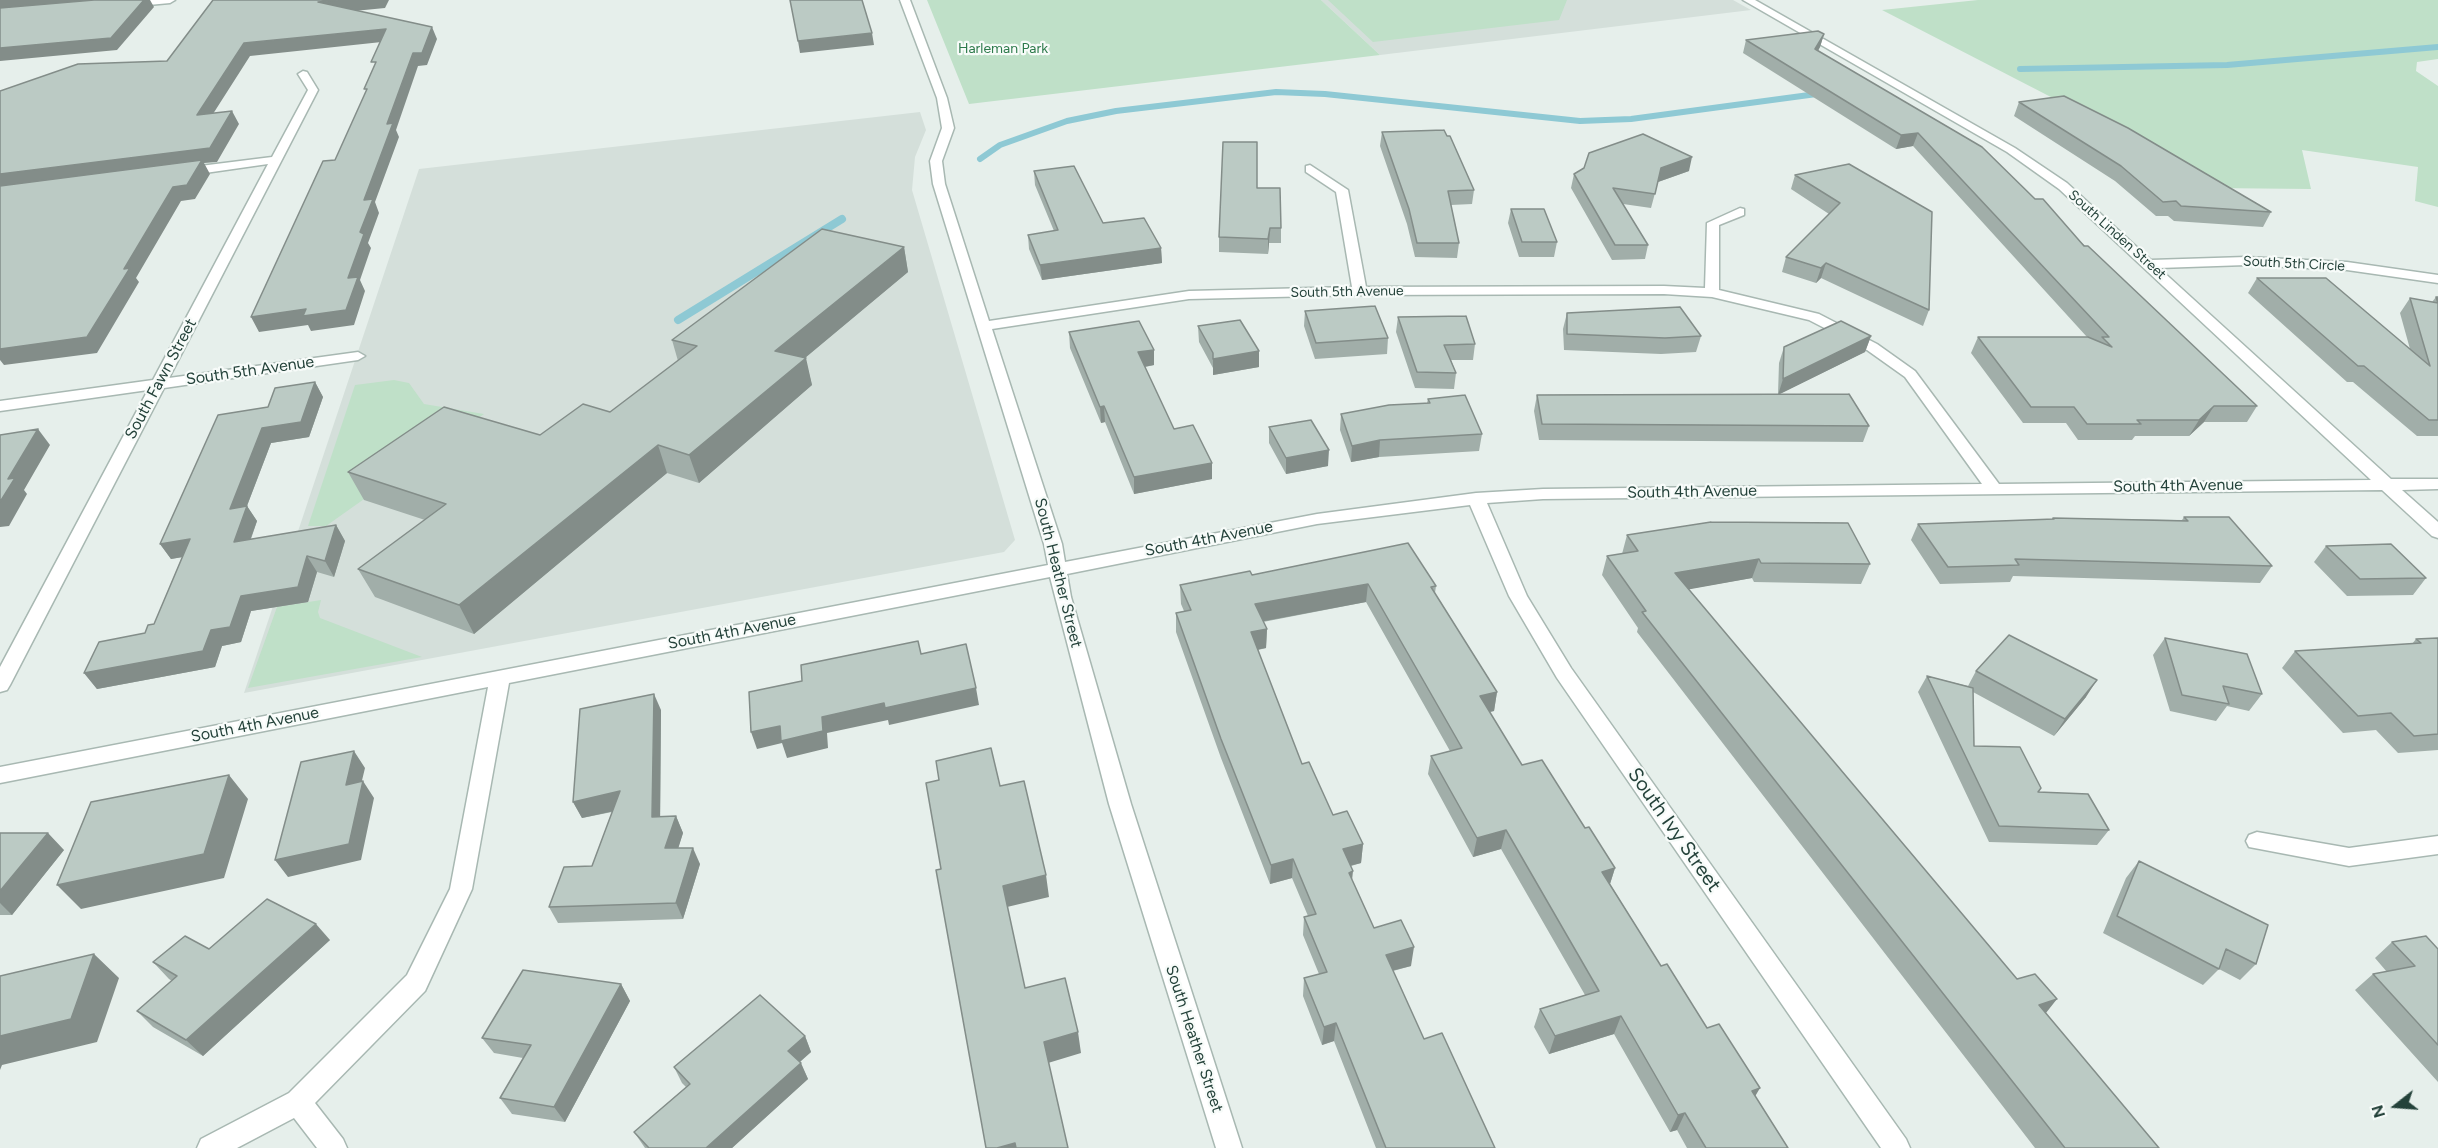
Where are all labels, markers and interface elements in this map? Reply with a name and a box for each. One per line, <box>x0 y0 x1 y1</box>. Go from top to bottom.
park label: Harleman Park <box>958 41 1048 57</box>
street label: South Linden Street <box>2065 187 2169 283</box>
street label: South 5th Circle <box>2243 253 2345 275</box>
street label: South 5th Avenue <box>1290 283 1404 301</box>
street label: South Fawn Street <box>121 315 201 443</box>
street label: South 5th Avenue <box>185 353 315 389</box>
street label: South 4th Avenue <box>2113 475 2243 497</box>
street label: South 4th Avenue <box>1627 481 1757 503</box>
street label: South Heather Street <box>1030 496 1086 650</box>
street label: South 4th Avenue <box>1143 517 1275 561</box>
street label: South 4th Avenue <box>666 610 798 654</box>
street label: South 4th Avenue <box>189 703 321 747</box>
street label: South Ivy Street <box>1622 763 1726 897</box>
street label: South Heather Street <box>1161 963 1227 1115</box>
north arrow <box>2366 1076 2426 1136</box>
text: N <box>2367 1103 2389 1120</box>

